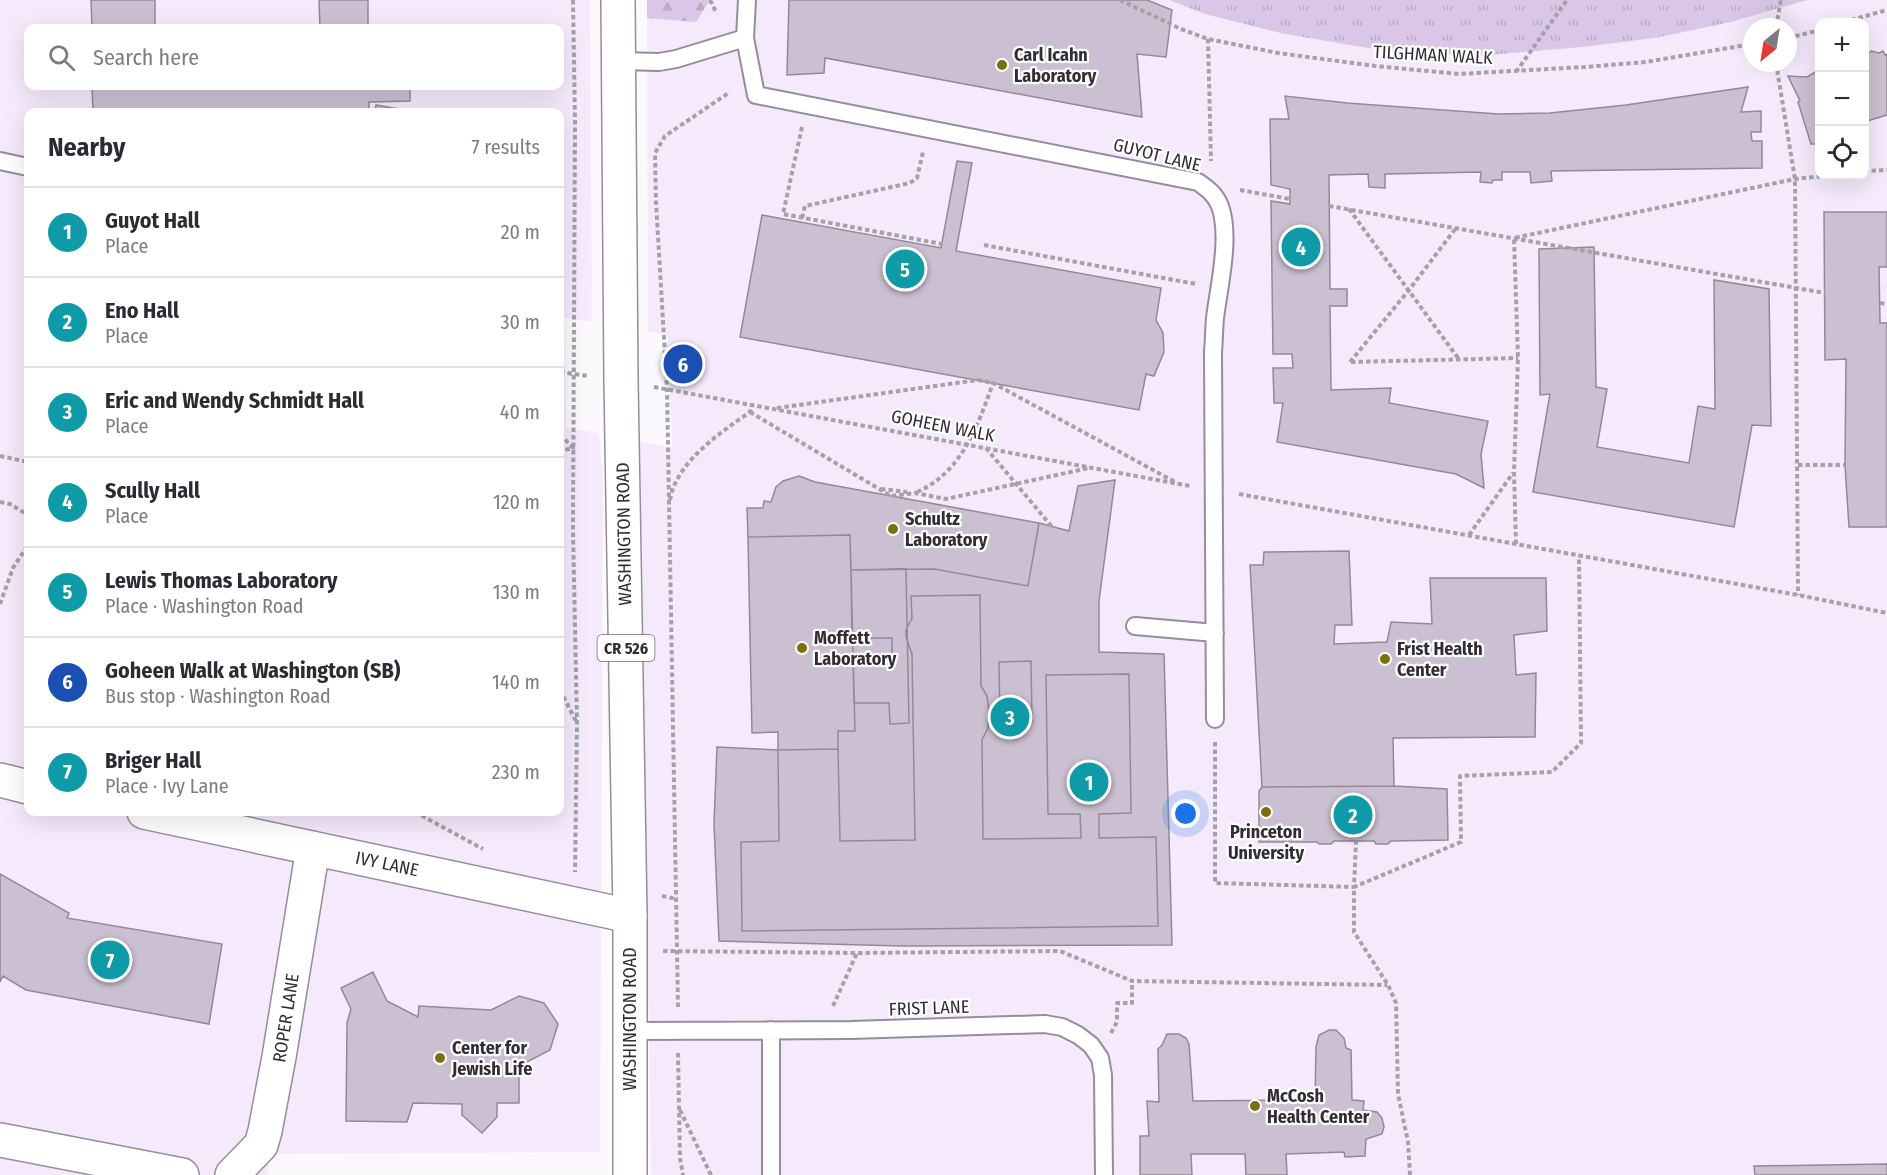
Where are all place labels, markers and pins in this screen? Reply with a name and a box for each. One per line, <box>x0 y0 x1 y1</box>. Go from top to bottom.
place label: Carl Icahn Laboratory <box>1014 44 1097 87</box>
marker: Carl Icahn Laboratory <box>995 58 1009 72</box>
pin: 4 <box>1282 224 1320 270</box>
pin: 5 <box>886 246 924 292</box>
pin: 6 <box>664 342 702 386</box>
place label: Schultz Laboratory <box>905 508 988 551</box>
marker: Schultz Laboratory <box>886 522 900 536</box>
place label: Moffett Laboratory <box>814 627 897 670</box>
place label: Frist Health Center <box>1397 638 1483 681</box>
marker: Moffett Laboratory <box>795 641 809 655</box>
marker: Frist Health Center <box>1378 652 1392 666</box>
pin: 3 <box>990 694 1030 740</box>
pin: 1 <box>1070 760 1108 804</box>
pin: 2 <box>1334 792 1372 838</box>
marker: Princeton University <box>1259 805 1273 819</box>
place label: Princeton University <box>1228 821 1304 864</box>
pin: 7 <box>90 938 130 982</box>
place label: Center for Jewish Life <box>451 1037 532 1080</box>
marker: Center for Jewish Life <box>433 1051 447 1065</box>
place label: McCosh Health Center <box>1267 1085 1370 1128</box>
marker: McCosh Health Center <box>1248 1099 1262 1113</box>

